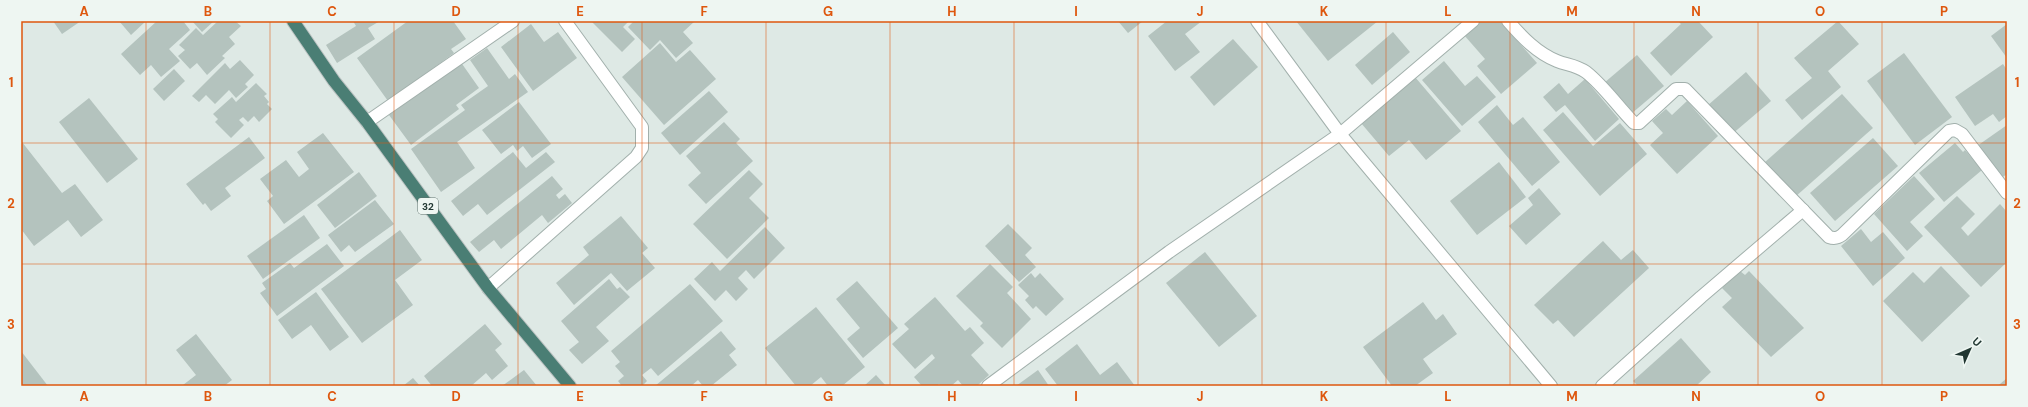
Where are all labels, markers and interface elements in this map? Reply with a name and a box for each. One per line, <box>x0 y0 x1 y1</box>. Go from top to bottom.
text: A <box>79 3 89 20</box>
text: B <box>204 3 212 20</box>
text: C <box>327 3 337 20</box>
text: D <box>451 3 461 20</box>
text: E <box>576 3 584 20</box>
text: F <box>700 3 708 20</box>
text: G <box>823 3 833 20</box>
text: H <box>947 3 957 20</box>
text: I <box>1074 3 1078 20</box>
text: J <box>1196 3 1204 20</box>
text: K <box>1320 3 1329 20</box>
text: L <box>1444 3 1452 20</box>
text: M <box>1566 3 1578 20</box>
text: N <box>1691 3 1701 20</box>
text: O <box>1815 3 1825 20</box>
text: P <box>1940 3 1948 20</box>
text: 1 <box>9 74 13 91</box>
text: 1 <box>2015 74 2019 91</box>
text: 2 <box>7 195 15 212</box>
text: 2 <box>2013 195 2021 212</box>
road number: 32 <box>418 198 438 214</box>
text: 3 <box>7 316 15 333</box>
text: 3 <box>2013 316 2021 333</box>
north arrow <box>1950 329 1990 369</box>
text: U <box>1969 334 1985 350</box>
text: A <box>79 388 89 405</box>
text: B <box>204 388 212 405</box>
text: C <box>327 388 337 405</box>
text: D <box>451 388 461 405</box>
text: E <box>576 388 584 405</box>
text: F <box>700 388 708 405</box>
text: G <box>823 388 833 405</box>
text: H <box>947 388 957 405</box>
text: I <box>1074 388 1078 405</box>
text: J <box>1196 388 1204 405</box>
text: K <box>1320 388 1329 405</box>
text: L <box>1444 388 1452 405</box>
text: M <box>1566 388 1578 405</box>
text: N <box>1691 388 1701 405</box>
text: O <box>1815 388 1825 405</box>
text: P <box>1940 388 1948 405</box>

